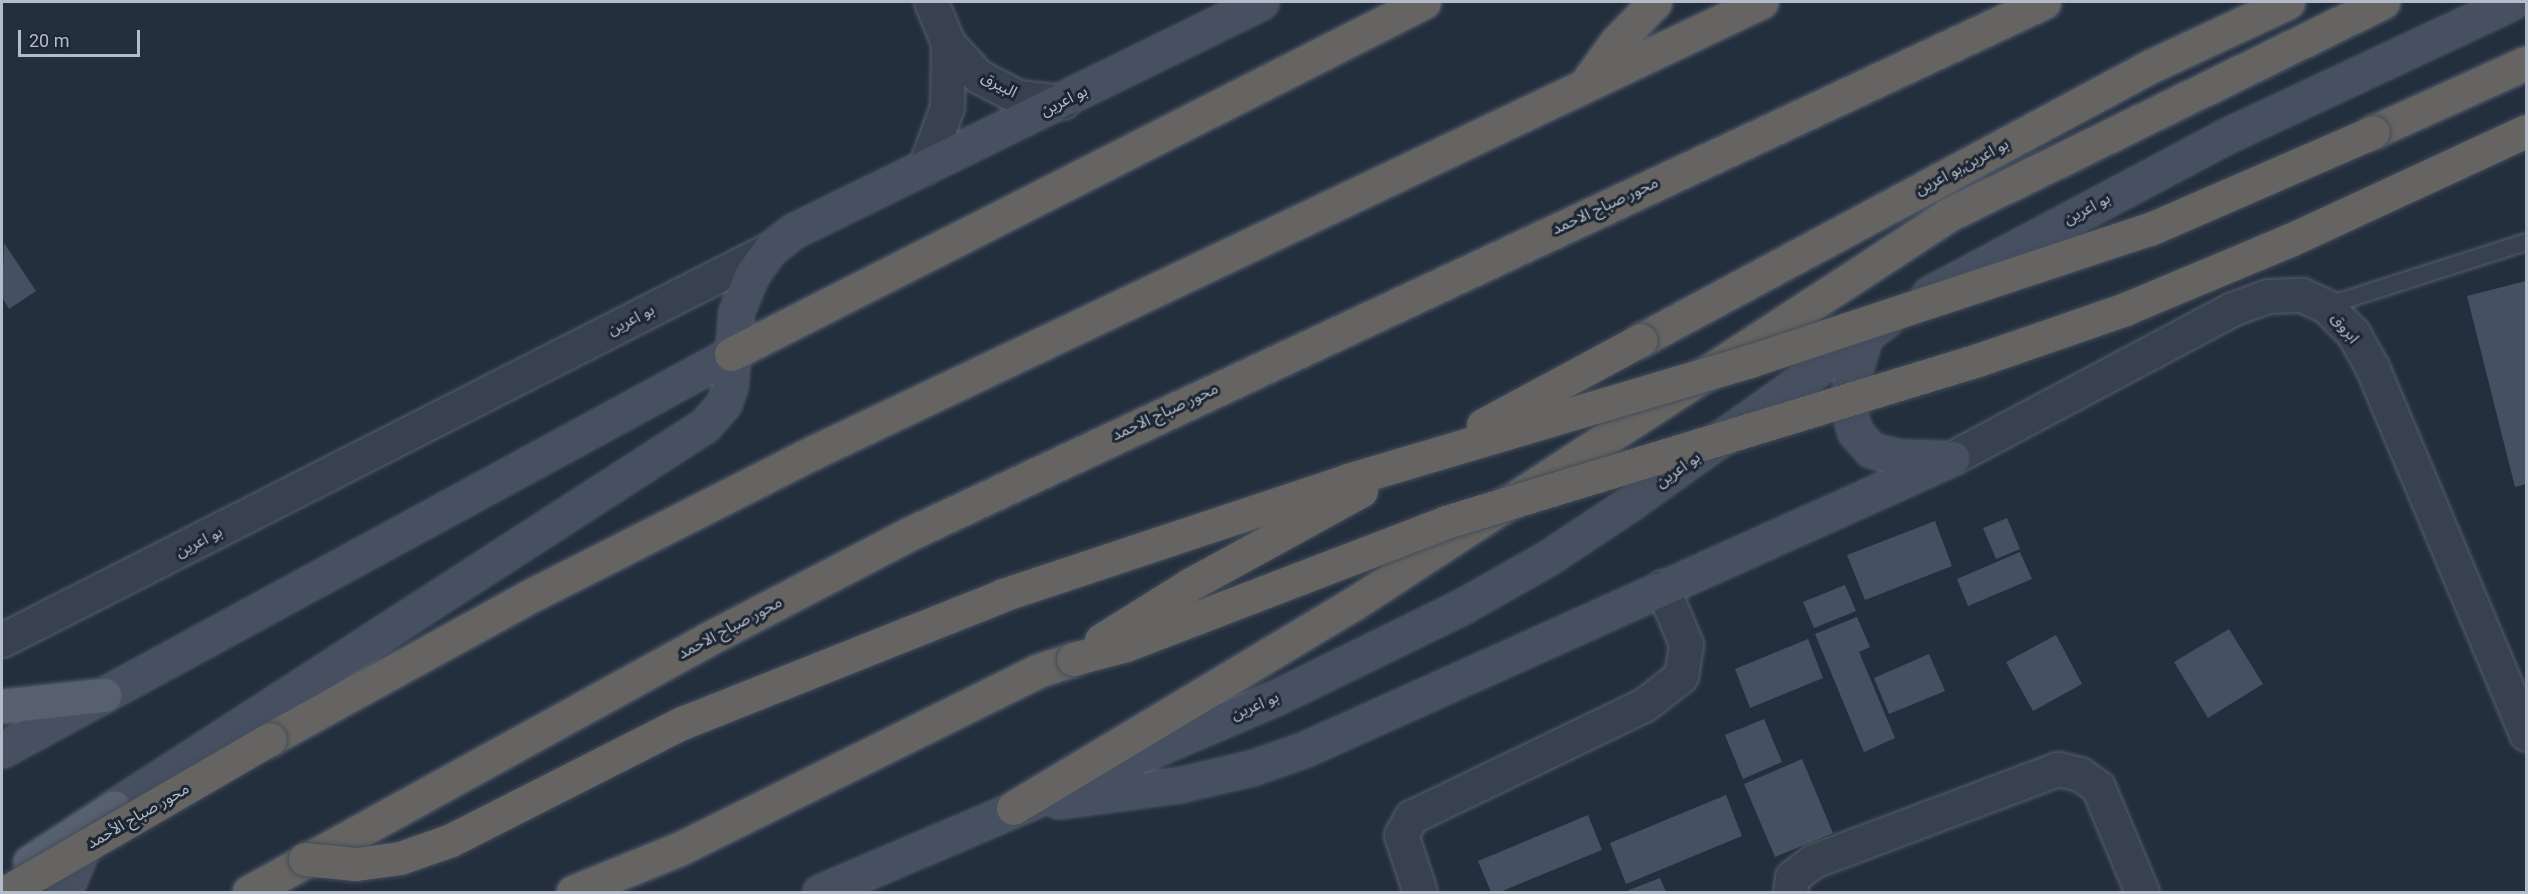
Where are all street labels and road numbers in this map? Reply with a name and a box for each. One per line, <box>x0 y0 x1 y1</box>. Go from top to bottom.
street label: البيرق <box>978 68 1020 102</box>
street label: بو اعرين <box>1037 81 1091 121</box>
street label: بو اعرين,بو اعرين <box>1912 134 2012 200</box>
street label: محور صباح الاحمد <box>1549 173 1661 239</box>
street label: بو اعرين <box>2060 189 2114 229</box>
street label: بو اعرين <box>604 300 658 340</box>
street label: ابروق <box>2327 309 2363 347</box>
street label: محور صباح الاحمد <box>1109 379 1221 445</box>
street label: بو اعرين <box>1652 448 1704 492</box>
street label: بو اعرين <box>172 522 226 562</box>
street label: محور صباح الاحمد <box>675 593 785 663</box>
street label: بو اعرين <box>1228 687 1282 725</box>
street label: محور صباح الأحمد <box>83 779 193 853</box>

